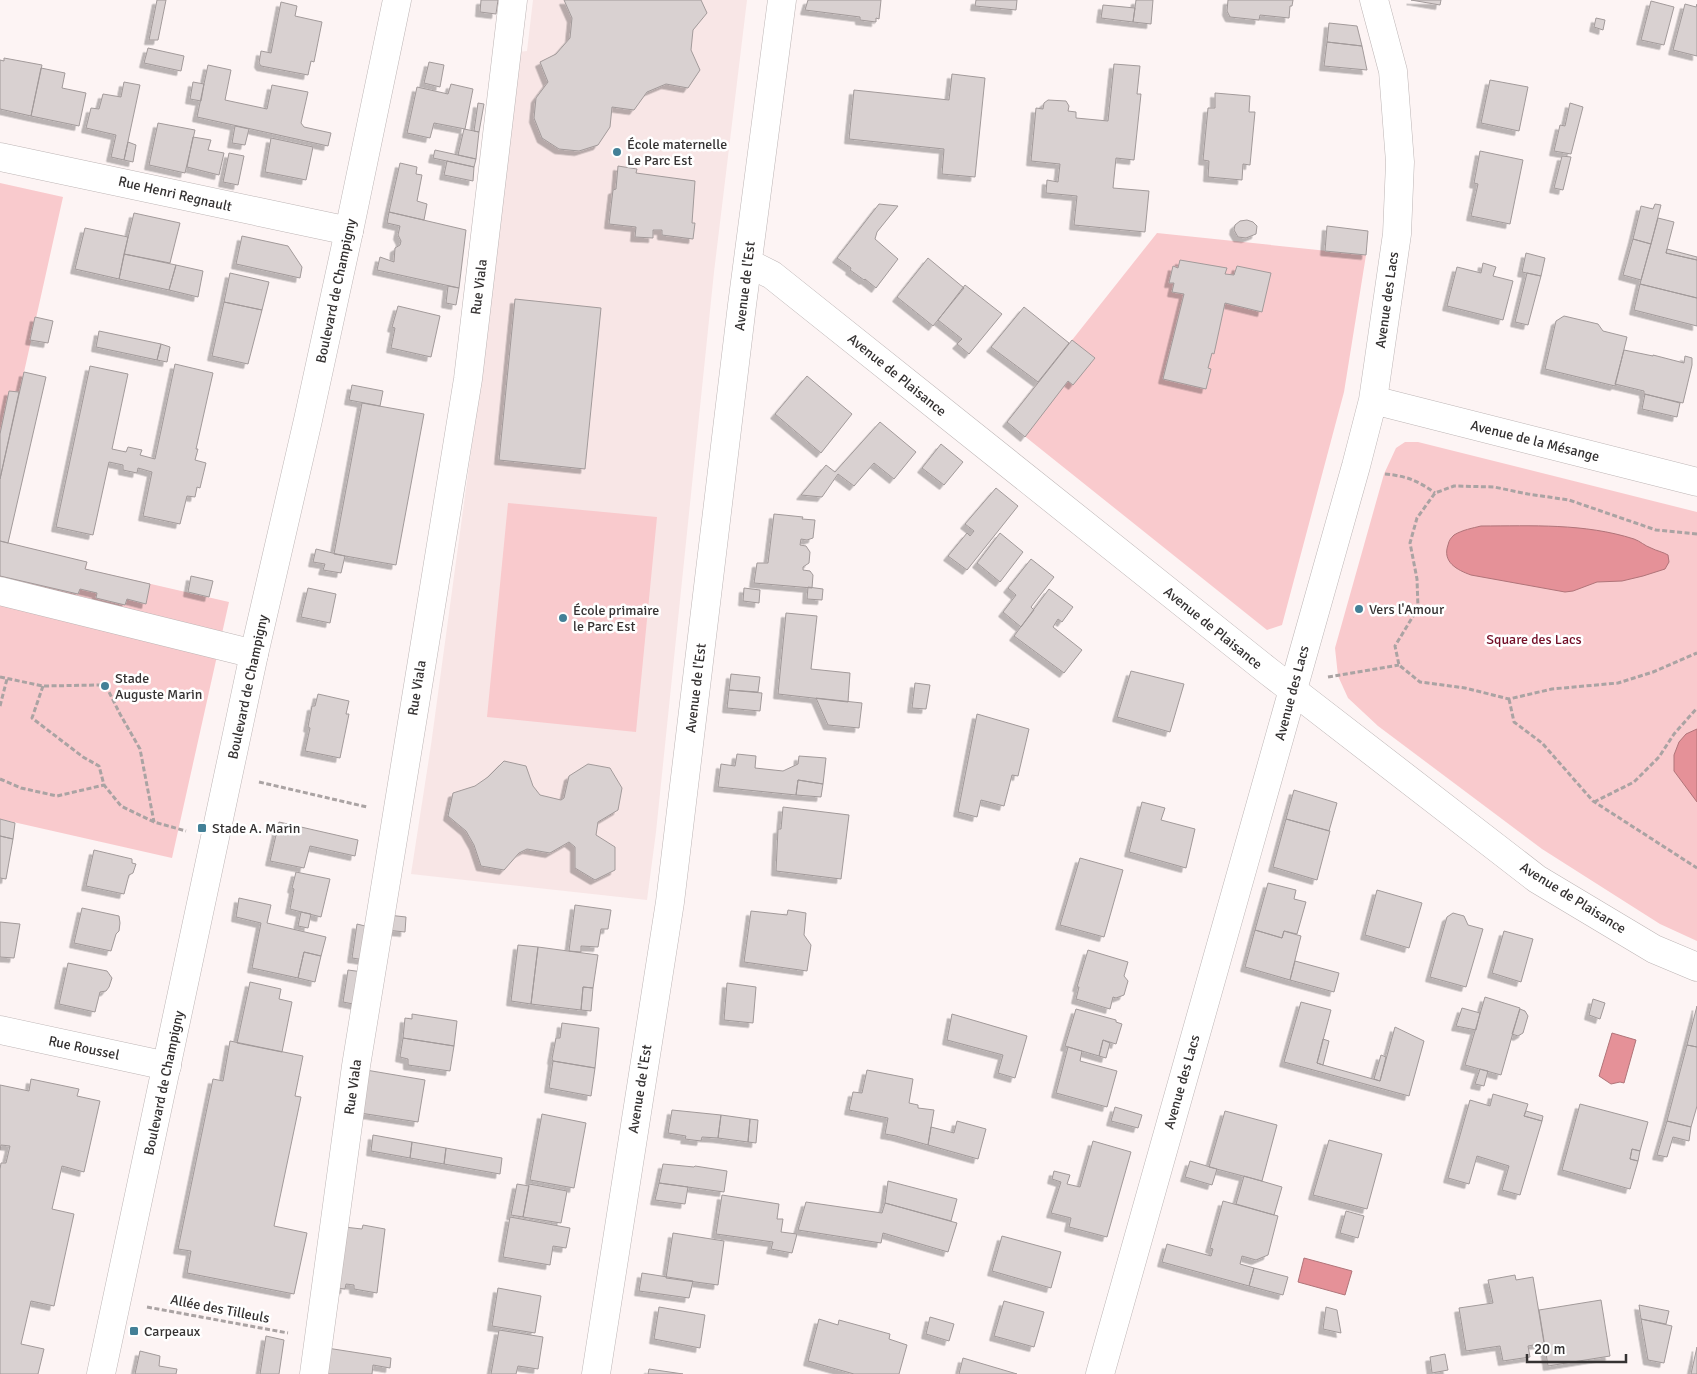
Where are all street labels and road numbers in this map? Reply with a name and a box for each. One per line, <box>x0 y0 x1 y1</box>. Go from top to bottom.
street label: Rue Henri Regnault <box>117 173 233 215</box>
street label: Boulevard de Champigny <box>312 217 360 365</box>
street label: Avenue de l'Est <box>731 240 759 332</box>
street label: Avenue des Lacs <box>1372 251 1402 349</box>
street label: Rue Viala <box>467 258 491 316</box>
street label: Avenue de Plaisance <box>844 330 950 420</box>
street label: Avenue de la Mésange <box>1469 417 1601 465</box>
street label: Avenue de Plaisance <box>1160 583 1266 673</box>
street label: Boulevard de Champigny <box>224 613 272 761</box>
street label: Avenue de l'Est <box>682 642 710 734</box>
street label: Avenue des Lacs <box>1271 644 1313 742</box>
street label: Rue Viala <box>404 659 430 717</box>
street label: Avenue de Plaisance <box>1517 859 1629 937</box>
street label: Boulevard de Champigny <box>140 1009 188 1157</box>
street label: Rue Roussel <box>47 1032 121 1064</box>
street label: Avenue des Lacs <box>1160 1033 1204 1131</box>
street label: Avenue de l'Est <box>625 1043 655 1135</box>
street label: Rue Viala <box>341 1058 365 1116</box>
street label: Allée des Tilleuls <box>169 1291 271 1327</box>

